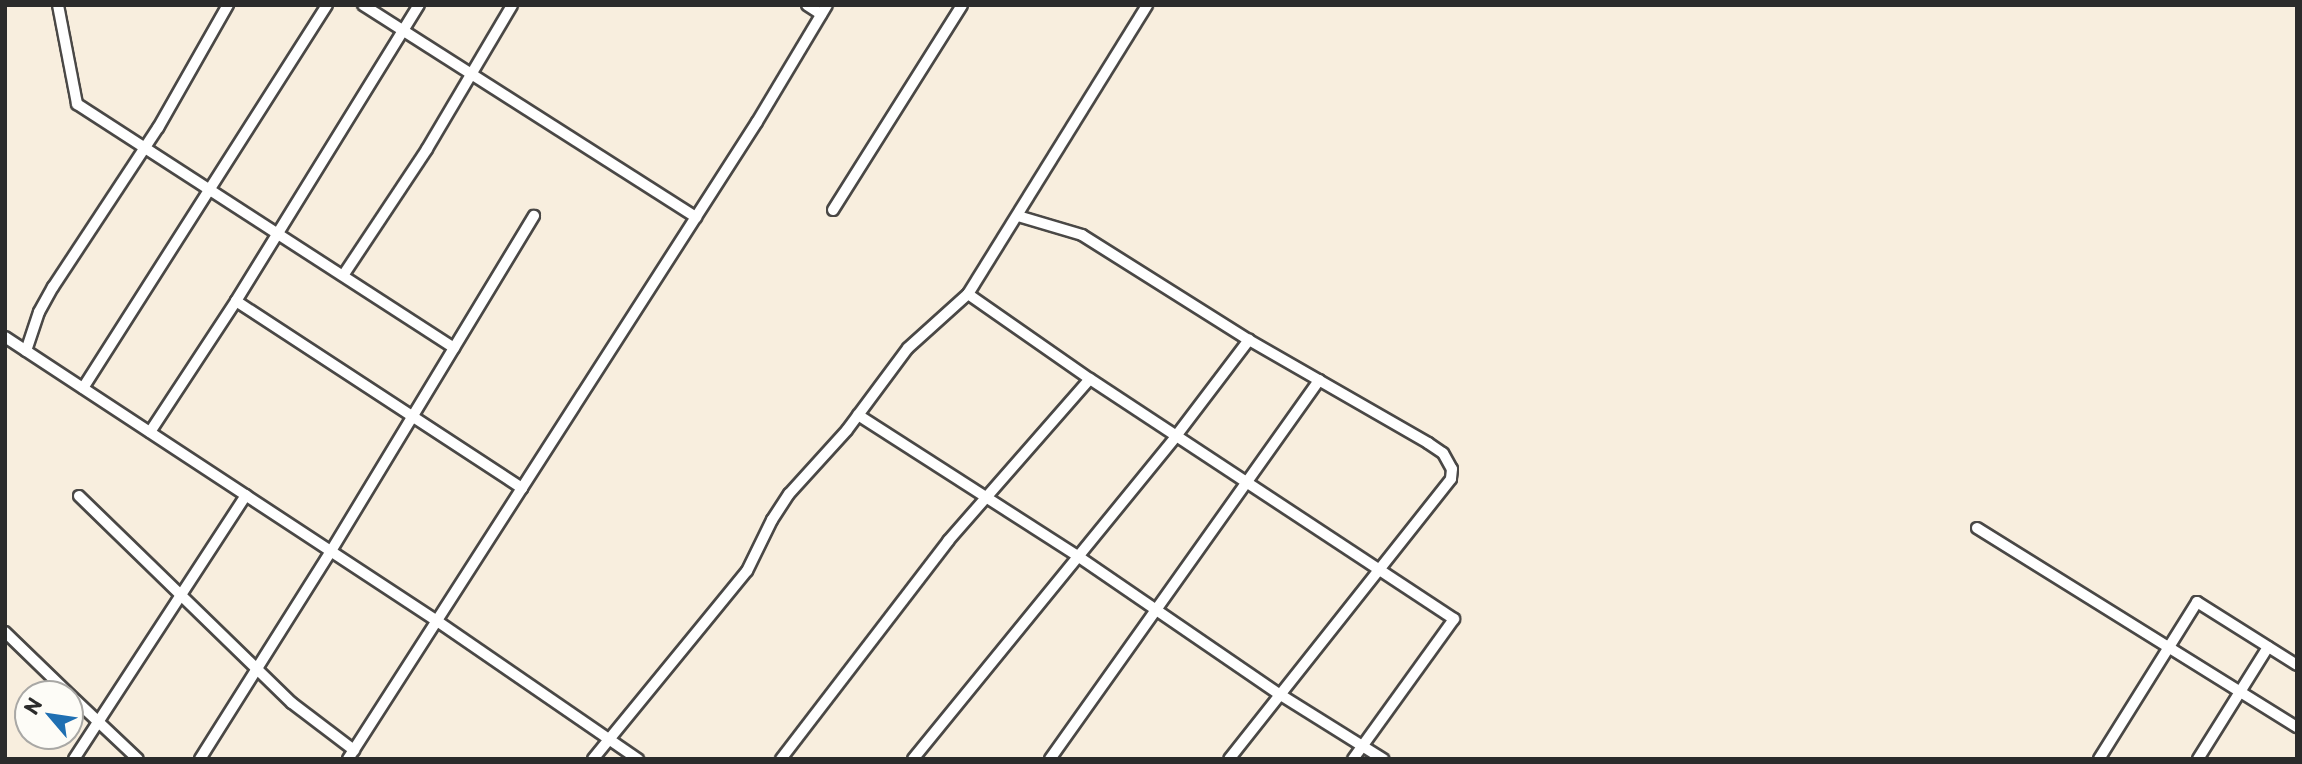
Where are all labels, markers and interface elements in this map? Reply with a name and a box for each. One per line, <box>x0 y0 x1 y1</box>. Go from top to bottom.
north arrow <box>14 680 84 750</box>
text: N <box>16 692 48 719</box>

